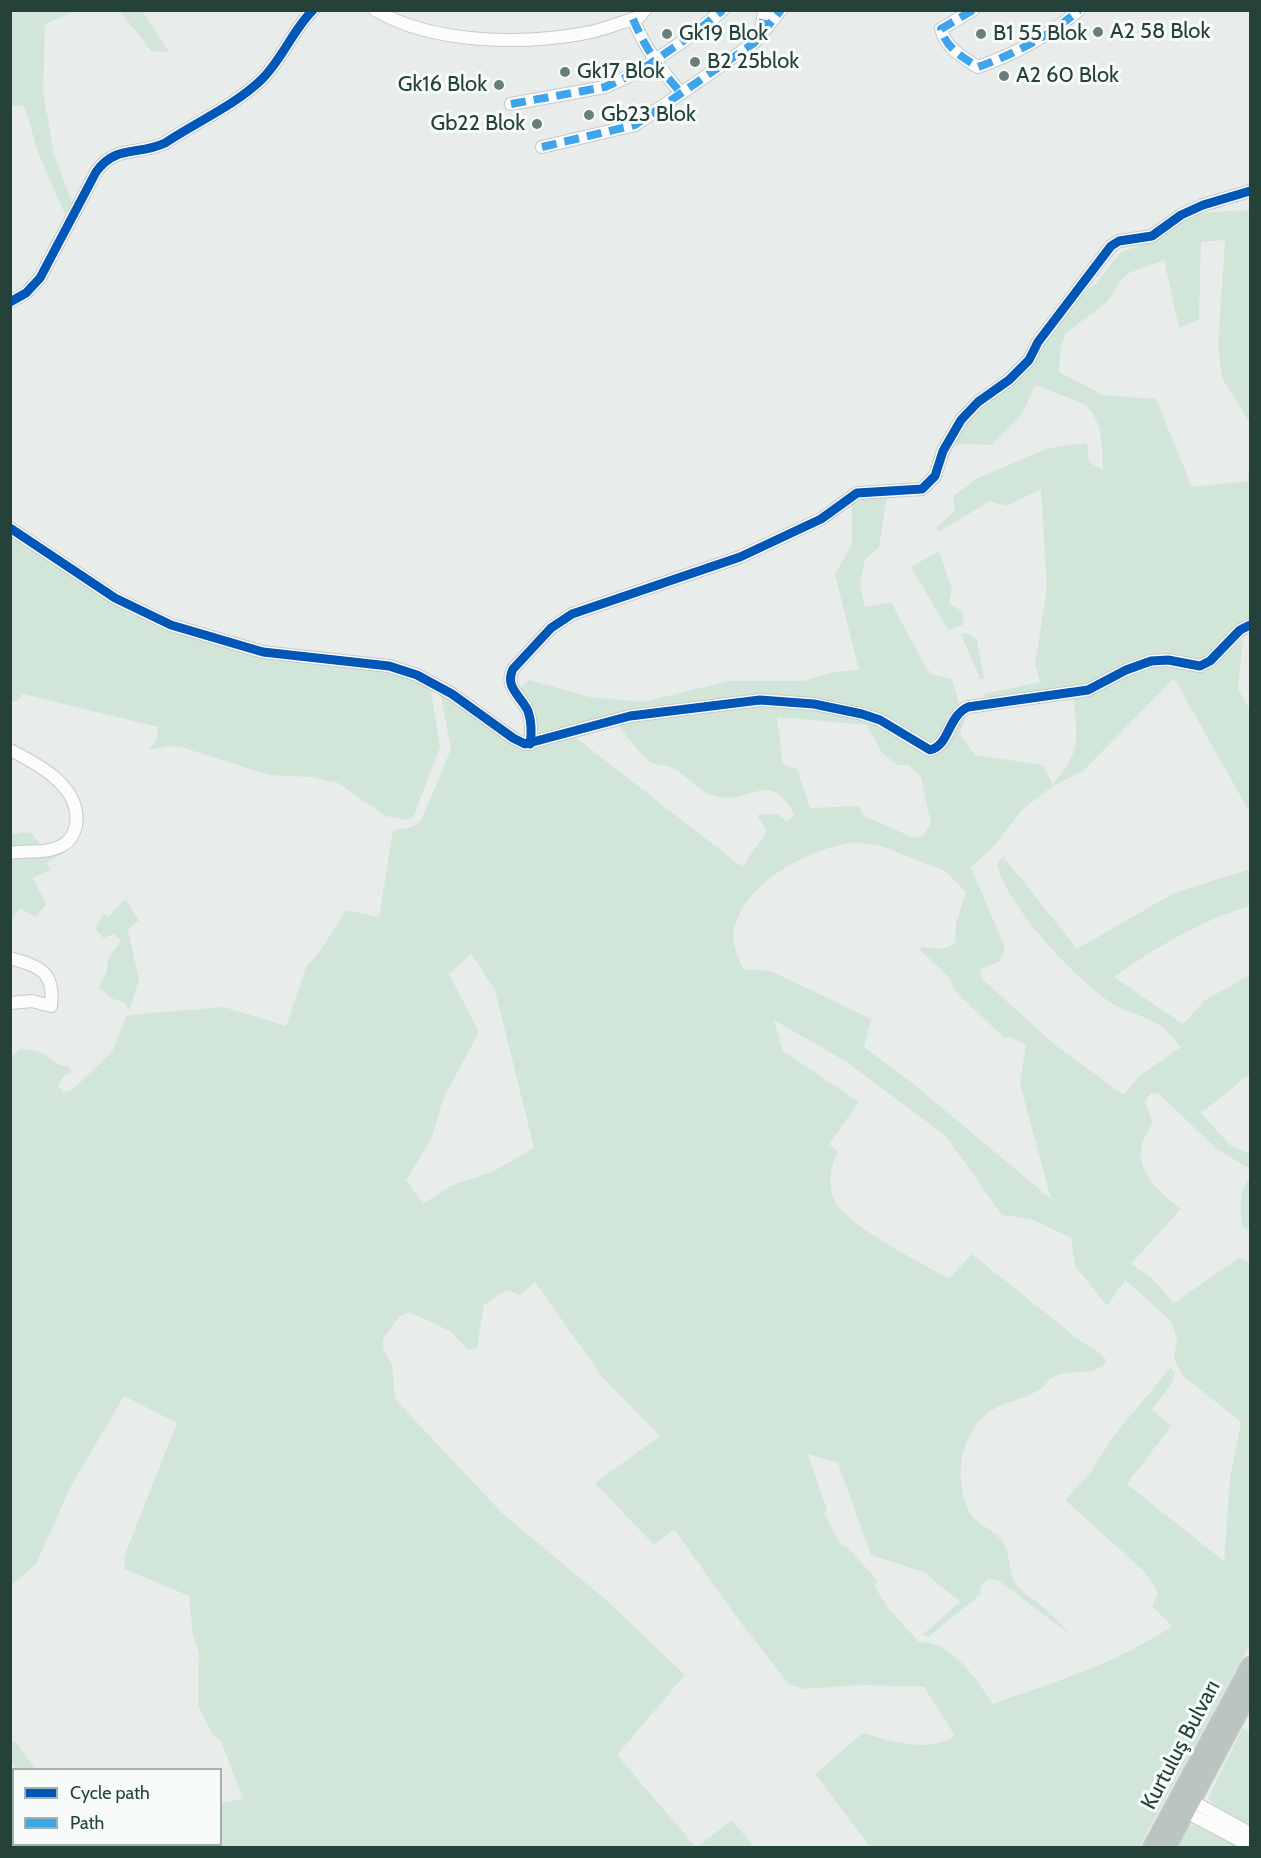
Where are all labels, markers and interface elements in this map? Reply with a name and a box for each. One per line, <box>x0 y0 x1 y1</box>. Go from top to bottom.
place label: A2 58 Blok <box>1110 19 1210 45</box>
place label: Gk19 Blok <box>679 21 768 47</box>
place label: B1 55 Blok <box>993 21 1087 47</box>
marker: A2 58 Blok <box>1091 25 1105 39</box>
marker: Gk19 Blok <box>660 27 674 41</box>
marker: B1 55 Blok <box>974 27 988 41</box>
place label: B2 25blok <box>707 49 799 75</box>
marker: B2 25blok <box>688 55 702 69</box>
place label: Gk17 Blok <box>577 59 665 85</box>
place label: A2 60 Blok <box>1016 63 1119 89</box>
marker: Gk17 Blok <box>558 65 572 79</box>
marker: A2 60 Blok <box>997 69 1011 83</box>
place label: Gk16 Blok <box>398 72 487 98</box>
marker: Gk16 Blok <box>492 78 506 92</box>
place label: Gb23 Blok <box>601 102 696 128</box>
marker: Gb23 Blok <box>582 108 596 122</box>
place label: Gb22 Blok <box>431 111 525 137</box>
marker: Gb22 Blok <box>530 117 544 131</box>
street label: Kurtuluş Bulvarı <box>1136 1676 1226 1814</box>
legend <box>12 1768 222 1846</box>
text: Cycle path <box>70 1782 150 1804</box>
text: Path <box>70 1812 104 1834</box>

